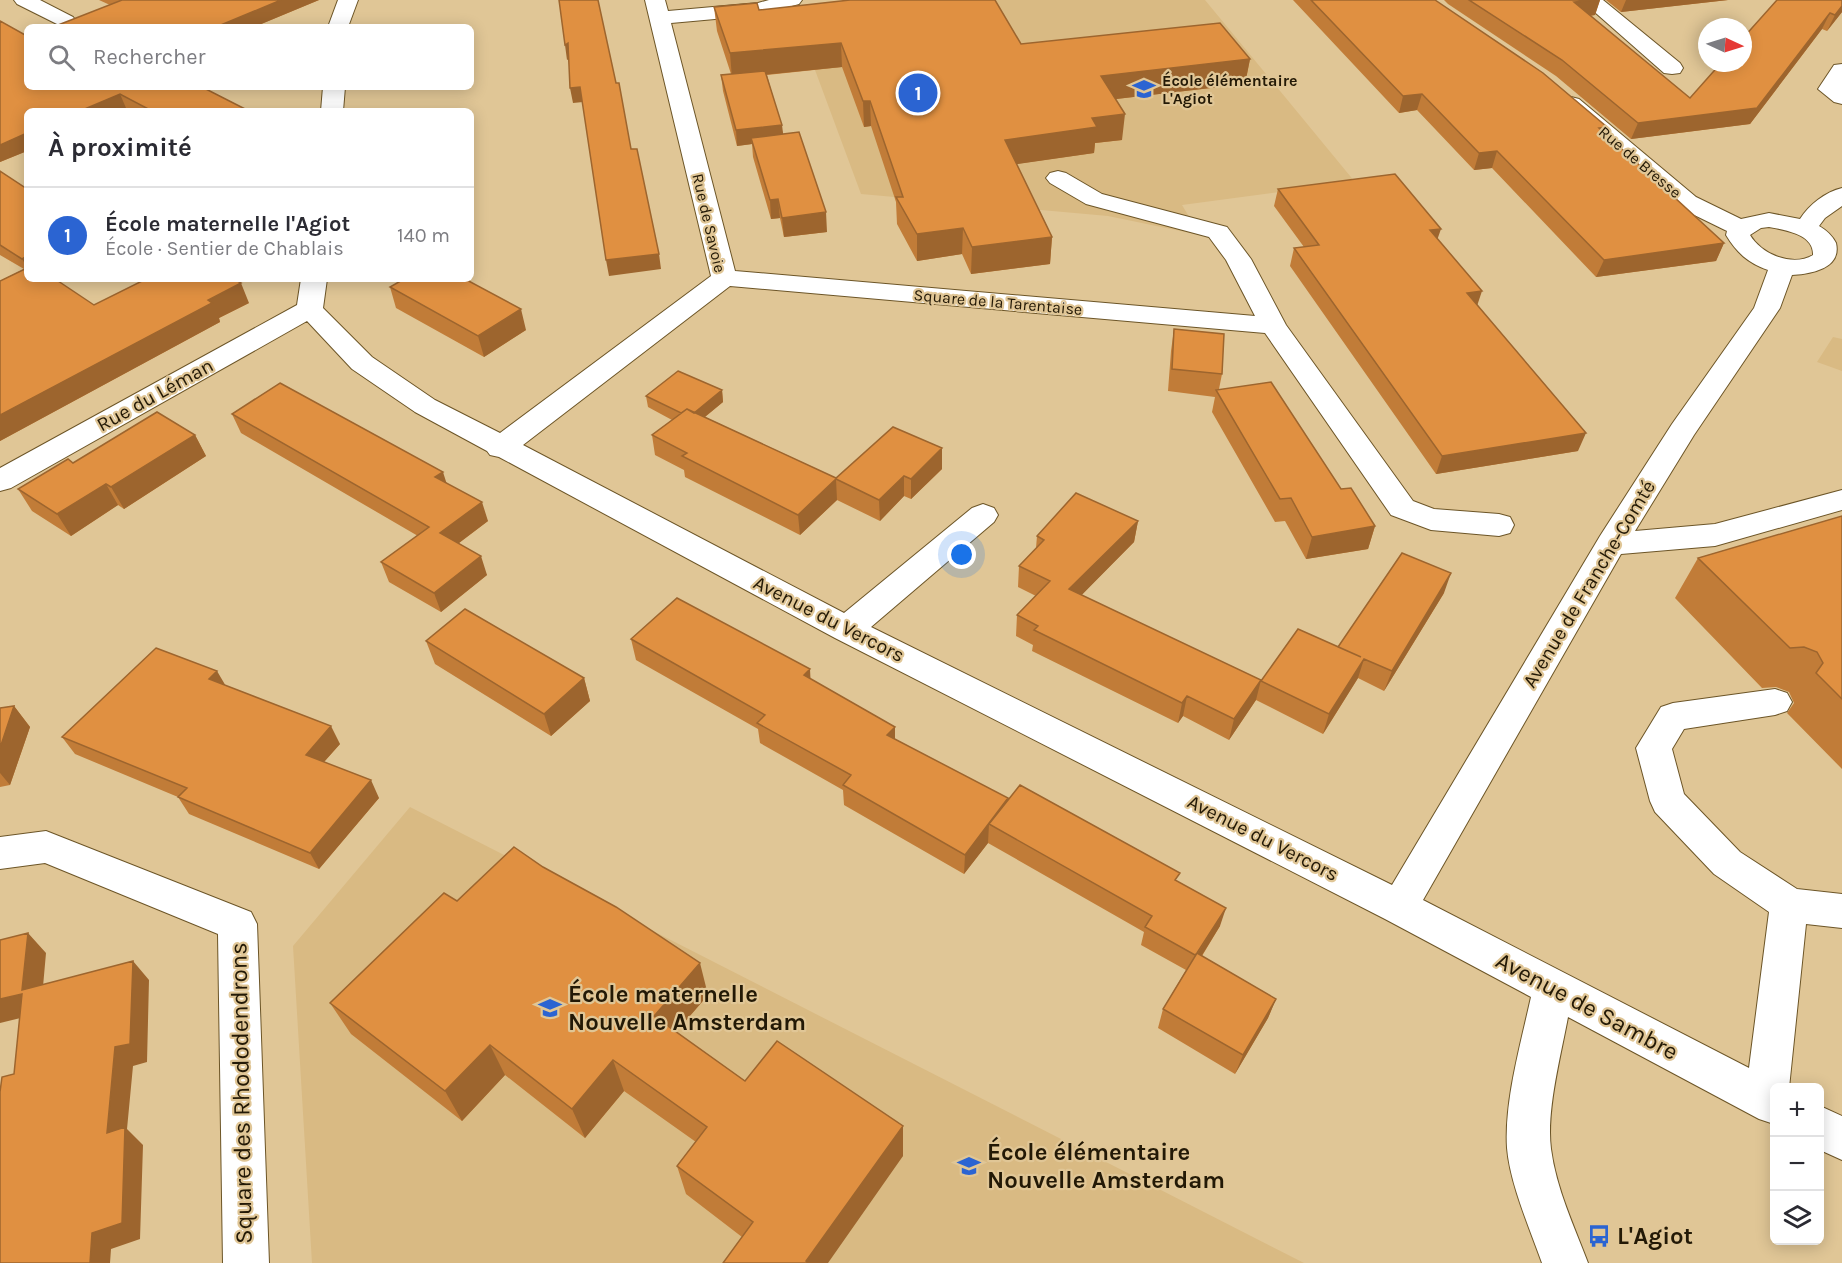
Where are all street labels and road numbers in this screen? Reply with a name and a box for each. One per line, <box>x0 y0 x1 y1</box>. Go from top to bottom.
street label: Rue de Bresse <box>1595 122 1685 202</box>
street label: Rue de Savoie <box>688 172 730 274</box>
street label: Square de la Tarentaise <box>913 285 1083 319</box>
street label: Rue du Léman <box>93 354 217 436</box>
street label: Avenue de Franche-Comté <box>1518 476 1660 692</box>
street label: Avenue du Vercors <box>750 571 908 667</box>
street label: Avenue du Vercors <box>1184 790 1342 886</box>
street label: Square des Rhododendrons <box>224 942 258 1244</box>
street label: Avenue de Sambre <box>1491 946 1683 1066</box>

